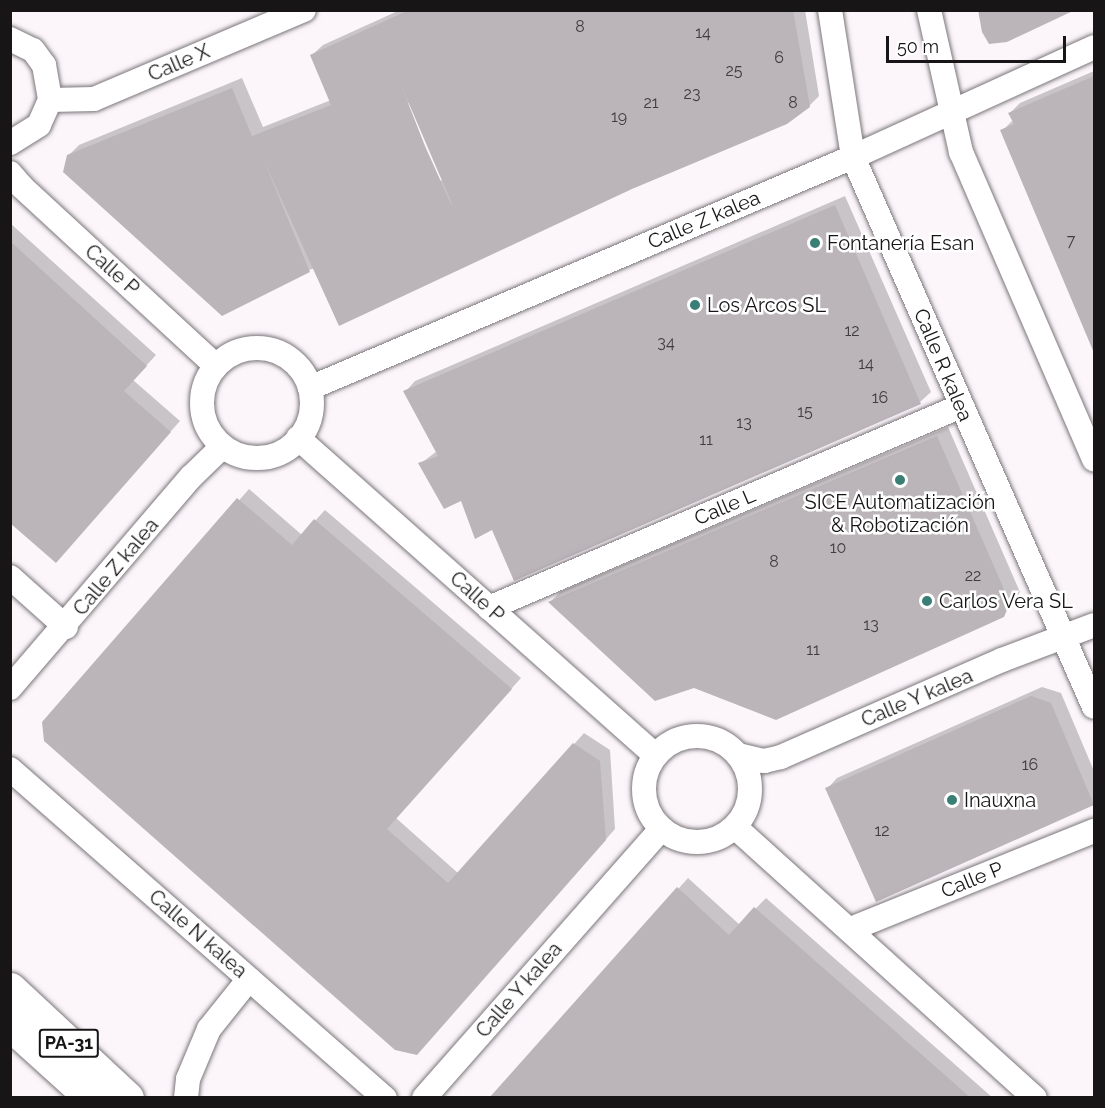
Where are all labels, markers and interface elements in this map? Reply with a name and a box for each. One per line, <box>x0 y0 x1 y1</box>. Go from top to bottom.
house number: 8 <box>575 17 585 37</box>
house number: 14 <box>695 23 711 43</box>
scale bar <box>889 24 1069 62</box>
text: 50 m <box>897 36 939 57</box>
street label: Calle X <box>144 39 214 87</box>
house number: 6 <box>774 48 784 68</box>
house number: 25 <box>725 61 743 81</box>
house number: 23 <box>684 84 700 104</box>
house number: 21 <box>643 93 659 113</box>
house number: 8 <box>788 93 798 113</box>
house number: 19 <box>611 107 627 127</box>
street label: Calle Z kalea <box>644 186 764 254</box>
place label: Fontanería Esan <box>827 231 974 255</box>
house number: 7 <box>1067 231 1075 251</box>
marker: Fontanería Esan <box>808 236 822 250</box>
street label: Calle P <box>80 239 144 301</box>
place label: Los Arcos SL <box>707 293 827 317</box>
marker: Los Arcos SL <box>688 298 702 312</box>
street label: Calle R kalea <box>909 305 977 425</box>
house number: 12 <box>844 321 860 341</box>
house number: 34 <box>657 333 675 353</box>
house number: 14 <box>858 354 874 374</box>
house number: 16 <box>872 388 888 408</box>
house number: 15 <box>797 402 813 422</box>
house number: 13 <box>736 413 752 433</box>
house number: 11 <box>699 430 713 450</box>
marker: SICE Automatización & Robotización <box>893 473 907 487</box>
street label: Calle L <box>691 483 759 531</box>
place label: SICE Automatización & Robotización <box>804 490 996 537</box>
street label: Calle Z kalea <box>68 513 164 621</box>
house number: 10 <box>830 538 846 558</box>
house number: 8 <box>769 552 779 572</box>
street label: Calle P <box>445 566 509 628</box>
house number: 22 <box>965 566 981 586</box>
place label: Carlos Vera SL <box>939 589 1074 613</box>
marker: Carlos Vera SL <box>920 594 934 608</box>
house number: 13 <box>863 615 879 635</box>
house number: 11 <box>806 640 820 660</box>
street label: Calle Y kalea <box>857 664 977 732</box>
house number: 16 <box>1022 755 1038 775</box>
place label: Inauxna <box>964 788 1036 812</box>
marker: Inauxna <box>945 793 959 807</box>
house number: 12 <box>874 821 890 841</box>
street label: Calle P <box>937 857 1007 903</box>
street label: Calle N kalea <box>144 885 252 983</box>
street label: Calle Y kalea <box>471 937 567 1043</box>
road number: PA-31 <box>38 1028 100 1058</box>

